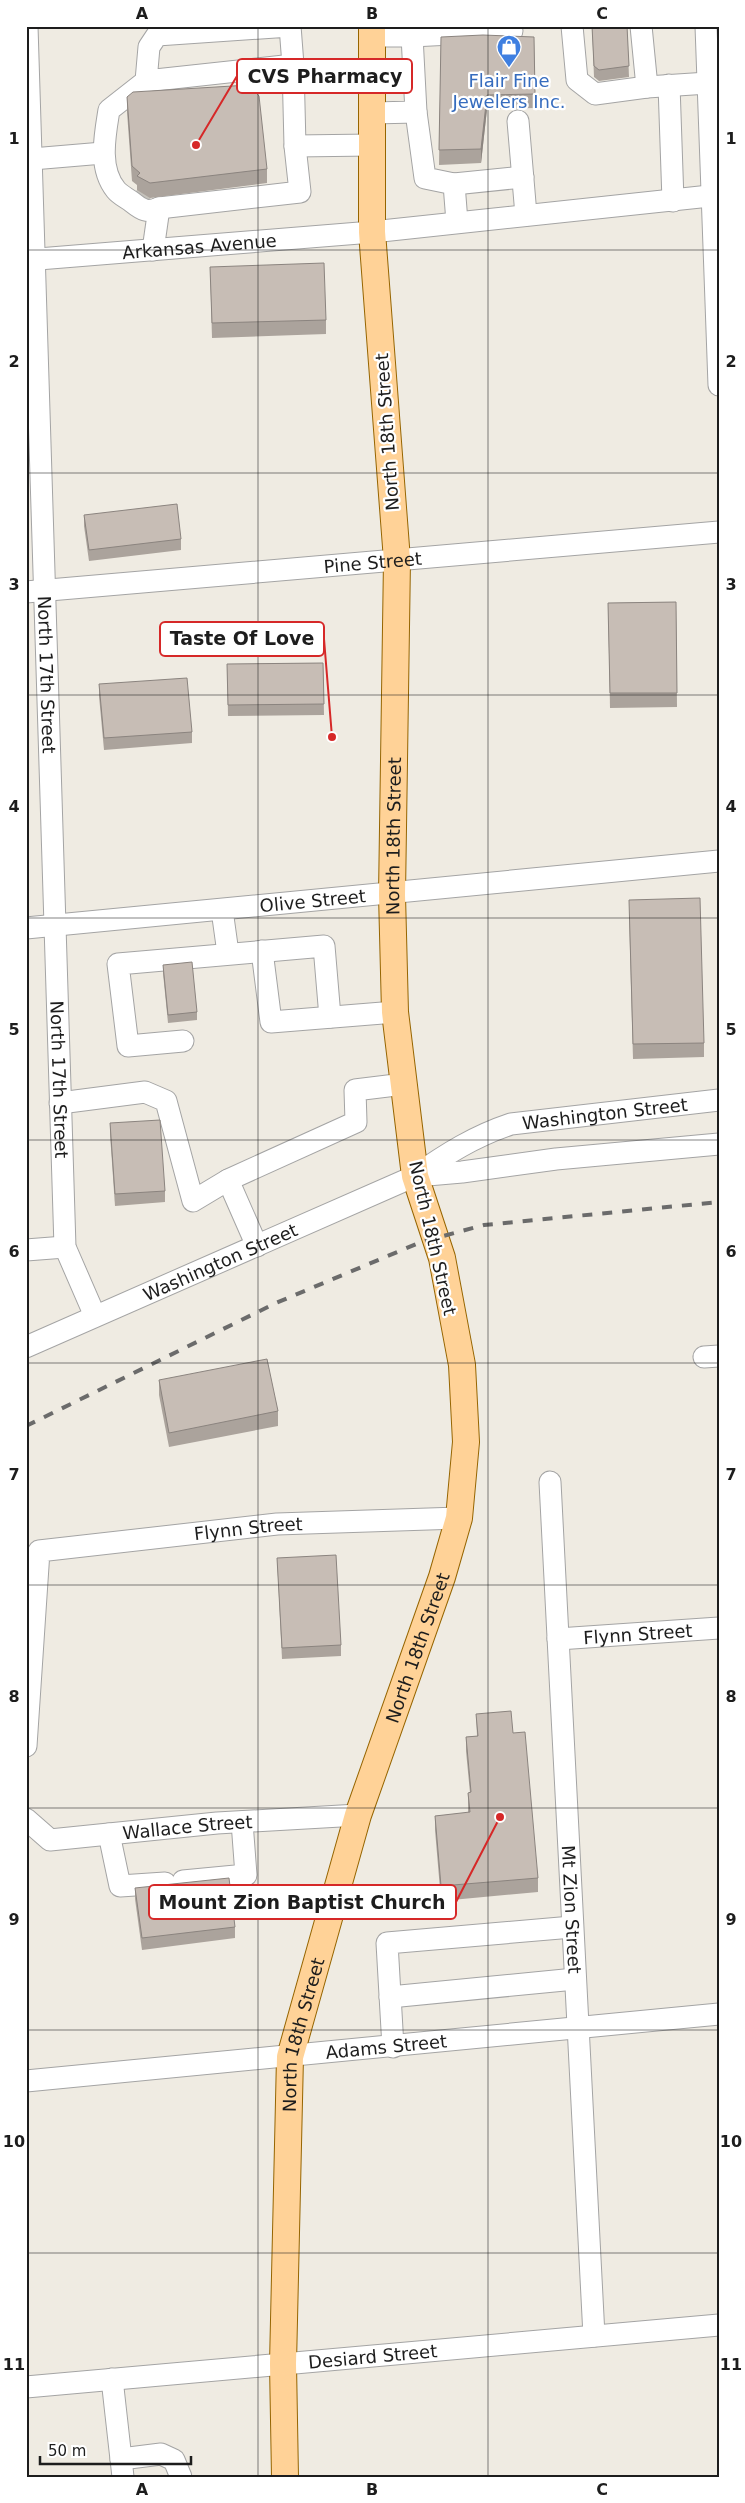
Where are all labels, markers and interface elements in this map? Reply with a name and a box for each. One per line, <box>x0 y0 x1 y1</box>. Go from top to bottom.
text: A <box>136 4 149 23</box>
text: B <box>366 4 378 23</box>
text: C <box>596 4 608 23</box>
shop icon: Flair Fine Jewelers Inc. <box>496 34 522 68</box>
callout: CVS Pharmacy <box>237 59 412 93</box>
text: CVS Pharmacy <box>248 65 403 87</box>
place label: Flair Fine Jewelers Inc. <box>451 70 566 112</box>
text: 1 <box>8 129 20 148</box>
text: 1 <box>725 129 737 148</box>
street label: Arkansas Avenue <box>121 229 277 263</box>
text: 2 <box>8 352 20 371</box>
text: 2 <box>725 352 737 371</box>
street label: North 18th Street <box>371 353 403 511</box>
street label: Pine Street <box>323 547 423 577</box>
text: 3 <box>8 575 20 594</box>
text: 3 <box>725 575 737 594</box>
street label: North 17th Street <box>34 595 60 754</box>
callout: Taste Of Love <box>160 622 324 656</box>
text: Taste Of Love <box>170 627 314 649</box>
street label: North 18th Street <box>381 757 405 915</box>
text: 4 <box>8 797 20 816</box>
text: 4 <box>725 797 737 816</box>
street label: Olive Street <box>259 885 367 916</box>
street label: North 17th Street <box>47 1000 73 1159</box>
text: 5 <box>8 1020 20 1039</box>
text: 5 <box>725 1020 737 1039</box>
street label: Washington Street <box>521 1093 689 1133</box>
street label: North 18th Street <box>405 1159 461 1317</box>
street label: Washington Street <box>140 1219 300 1305</box>
text: 6 <box>8 1242 20 1261</box>
text: 6 <box>725 1242 737 1261</box>
text: 7 <box>8 1465 20 1484</box>
text: 7 <box>725 1465 737 1484</box>
street label: Flynn Street <box>193 1513 303 1544</box>
street label: North 18th Street <box>381 1570 453 1726</box>
street label: Flynn Street <box>583 1619 693 1648</box>
text: 8 <box>8 1687 20 1706</box>
text: 8 <box>725 1687 737 1706</box>
street label: Wallace Street <box>122 1811 253 1843</box>
street label: Mt Zion Street <box>558 1845 586 1974</box>
callout: Mount Zion Baptist Church <box>149 1885 456 1919</box>
text: Mount Zion Baptist Church <box>159 1891 445 1913</box>
text: 9 <box>8 1910 20 1929</box>
text: 9 <box>725 1910 737 1929</box>
street label: North 18th Street <box>278 1955 328 2112</box>
street label: Adams Street <box>325 2030 448 2062</box>
text: 10 <box>3 2132 25 2151</box>
text: 10 <box>720 2132 742 2151</box>
street label: Desiard Street <box>307 2340 438 2372</box>
text: 11 <box>3 2355 25 2374</box>
text: 11 <box>720 2355 742 2374</box>
scale bar <box>40 2433 191 2465</box>
text: 50 m <box>48 2442 86 2460</box>
text: A <box>136 2480 149 2499</box>
text: B <box>366 2480 378 2499</box>
text: C <box>596 2480 608 2499</box>

